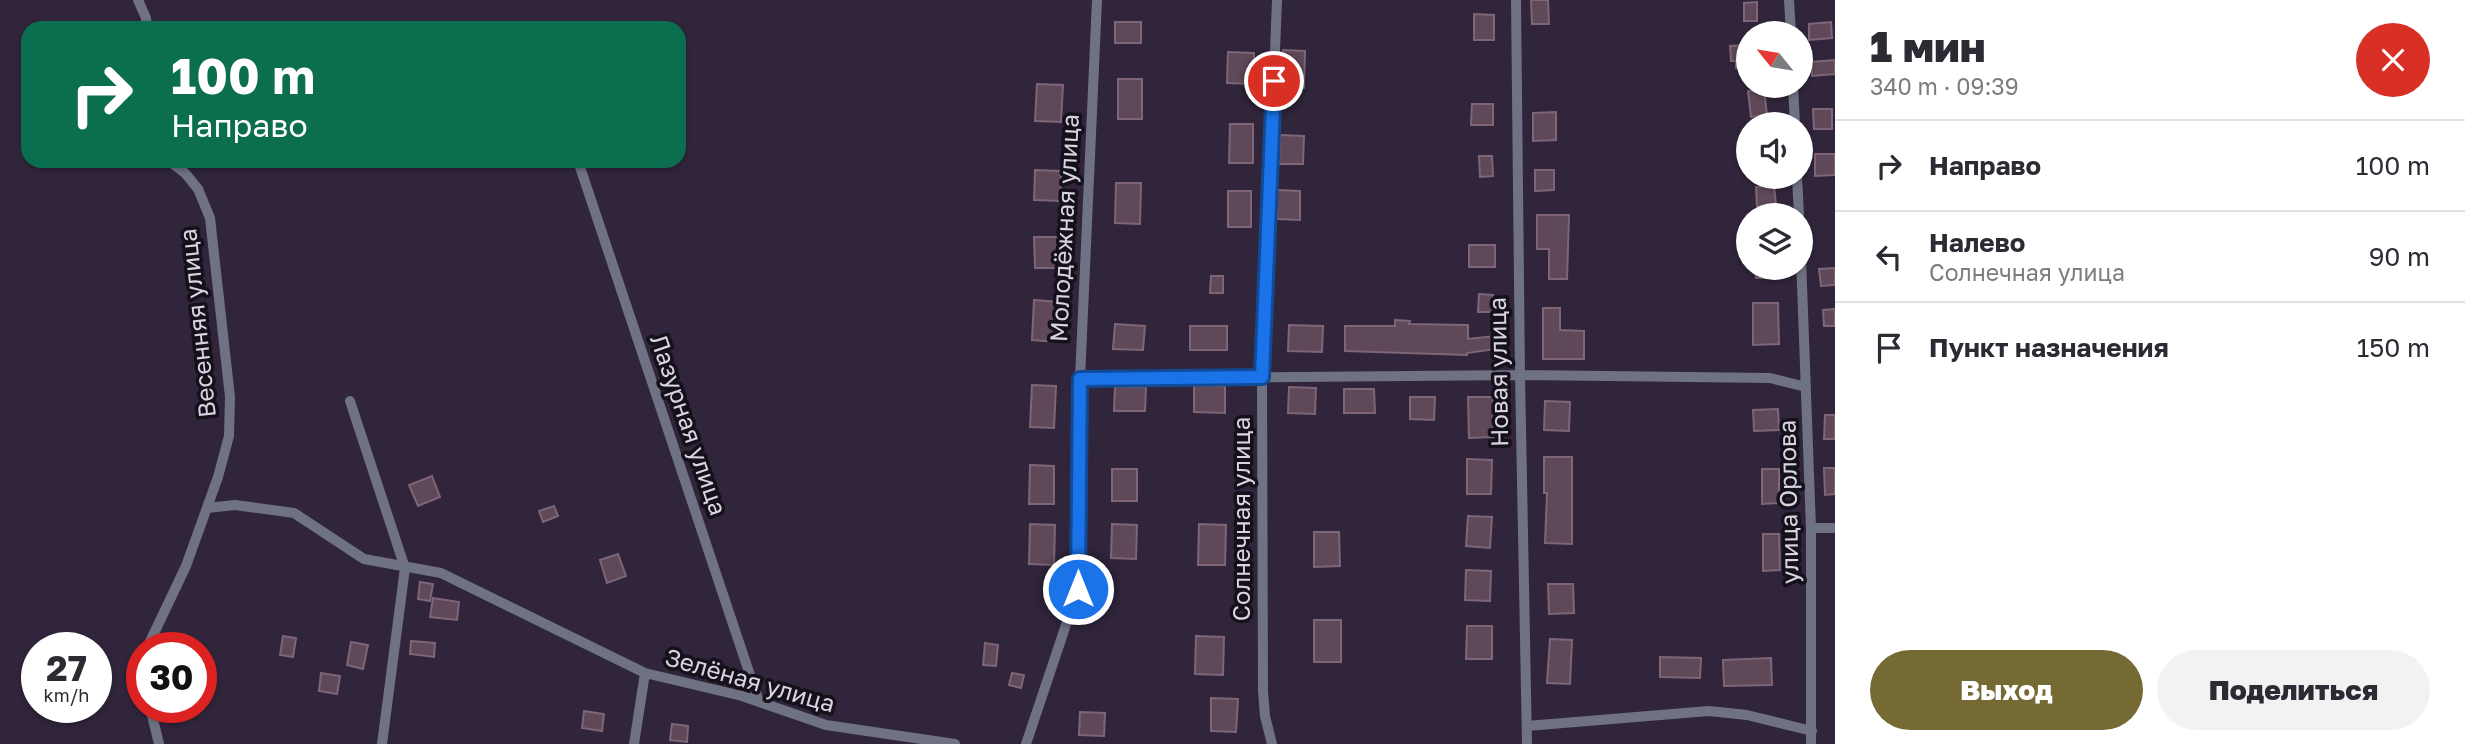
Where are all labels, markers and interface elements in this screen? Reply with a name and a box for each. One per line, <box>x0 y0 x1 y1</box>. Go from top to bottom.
north arrow <box>1736 21 1813 98</box>
map controls <box>1736 21 1813 280</box>
text: 1 мин <box>1870 21 1986 71</box>
button: close <box>2356 23 2430 97</box>
text: 100 m <box>171 46 315 105</box>
icon: right <box>56 49 147 140</box>
pin <box>1244 51 1304 111</box>
icon: arrive <box>1255 62 1293 100</box>
text: 340 m · 09:39 <box>1870 72 2019 100</box>
text: Направо <box>171 106 308 144</box>
button: sound <box>1736 112 1813 189</box>
street label: Молодёжная улица <box>1043 113 1084 343</box>
icon: right <box>1870 147 1908 185</box>
text: Направо <box>1929 150 2041 181</box>
text: 100 m <box>2356 150 2430 181</box>
button: layers <box>1736 203 1813 280</box>
street label: Весенняя улица <box>172 227 221 419</box>
text: Налево <box>1929 227 2025 258</box>
icon: left <box>1870 238 1908 276</box>
text: 90 m <box>2369 241 2430 272</box>
text: Солнечная улица <box>1929 258 2125 286</box>
street label: Новая улица <box>1482 297 1513 447</box>
icon: arrive <box>1870 329 1908 367</box>
street label: Лазурная улица <box>645 330 734 519</box>
text: Пункт назначения <box>1929 332 2169 363</box>
text: 150 m <box>2357 332 2430 363</box>
street label: Солнечная улица <box>1226 417 1255 621</box>
street label: улица Орлова <box>1772 420 1803 584</box>
position arrow <box>1041 552 1115 626</box>
speed limit sign: 30 <box>126 632 217 723</box>
street label: Зелёная улица <box>662 641 839 718</box>
text: 27 <box>46 647 87 689</box>
button: Выход <box>1870 650 2143 730</box>
button: Поделиться <box>2157 650 2430 730</box>
text: km/h <box>44 684 89 706</box>

